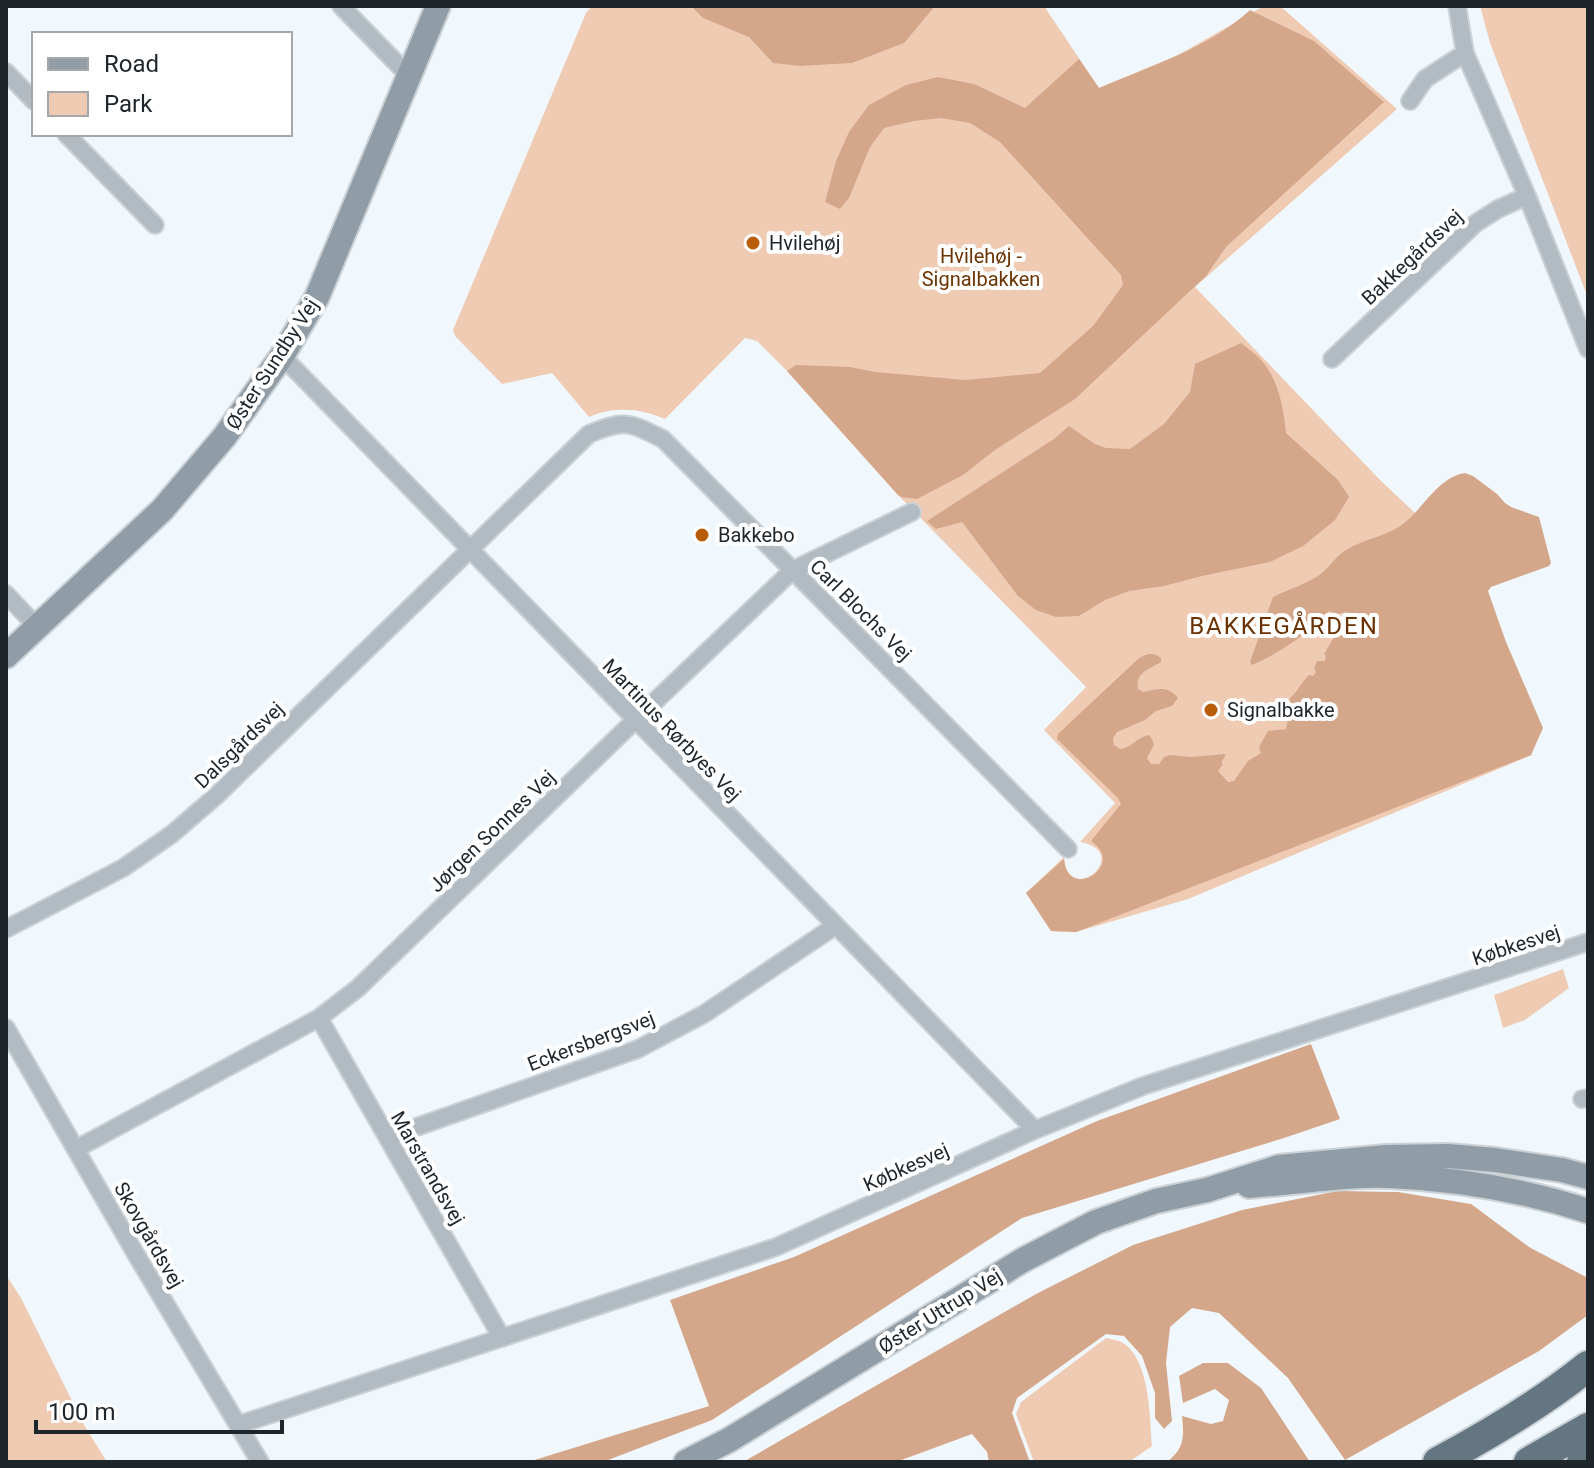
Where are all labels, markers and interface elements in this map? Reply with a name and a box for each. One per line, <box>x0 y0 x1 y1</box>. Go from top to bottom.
legend <box>32 32 292 136</box>
text: Road <box>104 50 159 78</box>
text: Park <box>104 90 153 118</box>
street label: Bakkegårdsvej <box>1357 204 1467 310</box>
place label: Hvilehøj <box>769 231 840 255</box>
marker: Hvilehøj <box>744 234 762 252</box>
park label: Hvilehøj - Signalbakken <box>922 244 1040 291</box>
street label: Øster Sundby Vej <box>221 294 323 434</box>
place label: Bakkebo <box>718 523 795 547</box>
marker: Bakkebo <box>693 526 711 544</box>
street label: Carl Blochs Vej <box>805 554 917 666</box>
district label: BAKKEGÅRDEN <box>1189 611 1379 640</box>
street label: Martinus Rørbyes Vej <box>598 654 746 806</box>
street label: Dalsgårdsvej <box>189 697 289 793</box>
place label: Signalbakke <box>1227 698 1335 722</box>
marker: Signalbakke <box>1202 701 1220 719</box>
street label: Jørgen Sonnes Vej <box>424 765 560 897</box>
street label: Købkesvej <box>1469 920 1563 970</box>
street label: Eckersbergsvej <box>524 1006 658 1076</box>
street label: Marstrandsvej <box>386 1107 470 1229</box>
street label: Købkesvej <box>860 1138 952 1196</box>
street label: Skovgårdsvej <box>109 1178 189 1292</box>
street label: Øster Uttrup Vej <box>874 1264 1006 1358</box>
scale bar <box>36 1384 282 1434</box>
text: 100 m <box>48 1398 115 1426</box>

